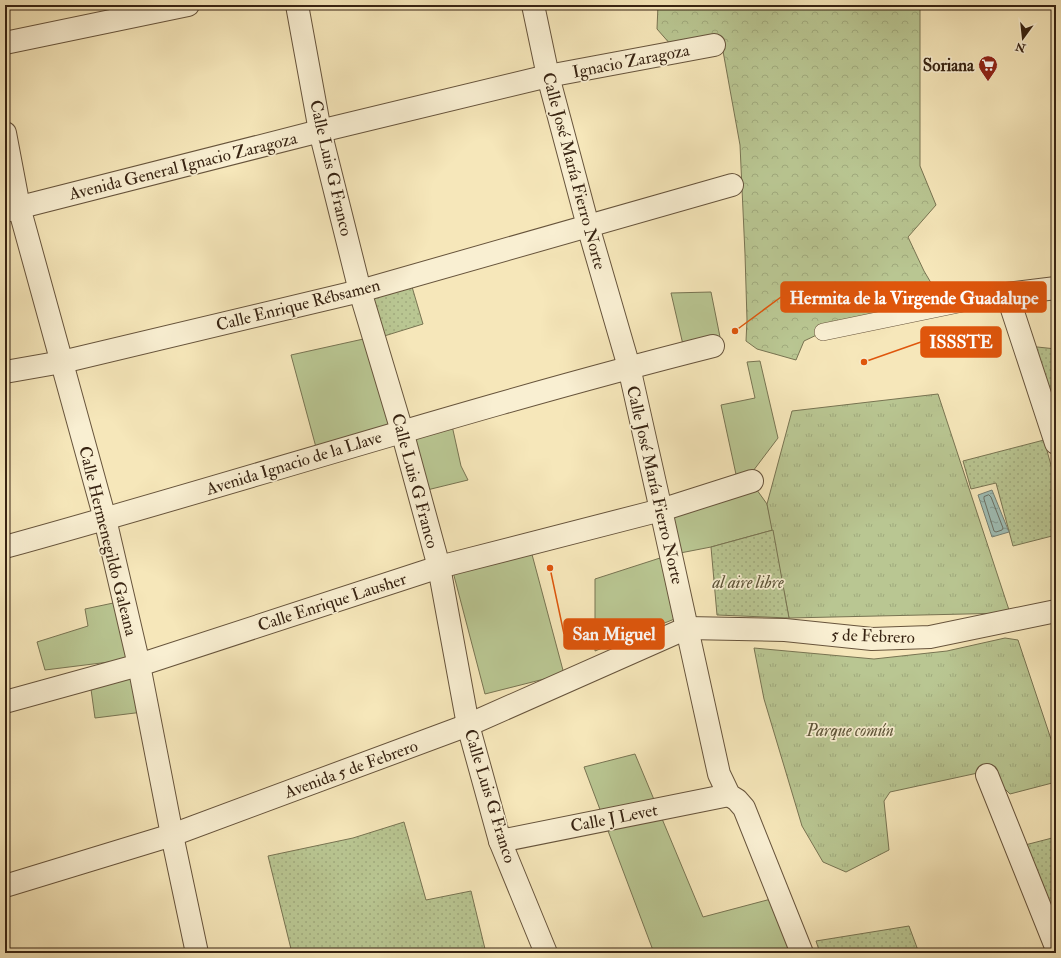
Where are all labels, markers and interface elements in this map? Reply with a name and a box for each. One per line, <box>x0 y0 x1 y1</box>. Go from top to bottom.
north arrow <box>1003 18 1043 58</box>
street label: Ignacio Zaragoza <box>571 39 692 83</box>
text: N <box>1013 39 1028 55</box>
supermarket icon: Soriana <box>977 54 999 82</box>
place label: Soriana <box>923 55 975 76</box>
street label: Calle José María Fierro Norte <box>537 70 610 272</box>
street label: Calle Luis G Franco <box>305 98 357 238</box>
street label: Avenida General Ignacio Zaragoza <box>66 127 300 205</box>
street label: Calle Enrique Rébsamen <box>214 274 382 336</box>
callout: Hermita de la Virgende Guadalupe <box>781 282 1046 312</box>
text: Hermita de la Virgende Guadalupe <box>790 287 1039 310</box>
callout: ISSSTE <box>921 327 1001 357</box>
text: ISSSTE <box>929 331 993 354</box>
street label: Calle José María Fierro Norte <box>621 384 688 587</box>
street label: Calle Luis G Franco <box>387 411 443 551</box>
street label: Avenida Ignacio de la Llave <box>203 426 384 500</box>
street label: Calle Hermenegildo Galeana <box>74 444 142 639</box>
street label: Calle Enrique Lausher <box>255 568 410 636</box>
park label: al aire libre <box>711 572 784 593</box>
callout: San Miguel <box>564 619 664 649</box>
text: San Miguel <box>572 623 656 646</box>
street label: 5 de Febrero <box>831 624 915 648</box>
park label: Parque común <box>805 720 894 741</box>
street label: Calle Luis G Franco <box>460 727 520 865</box>
street label: Avenida 5 de Febrero <box>280 735 421 803</box>
street label: Calle J Levet <box>569 799 660 838</box>

